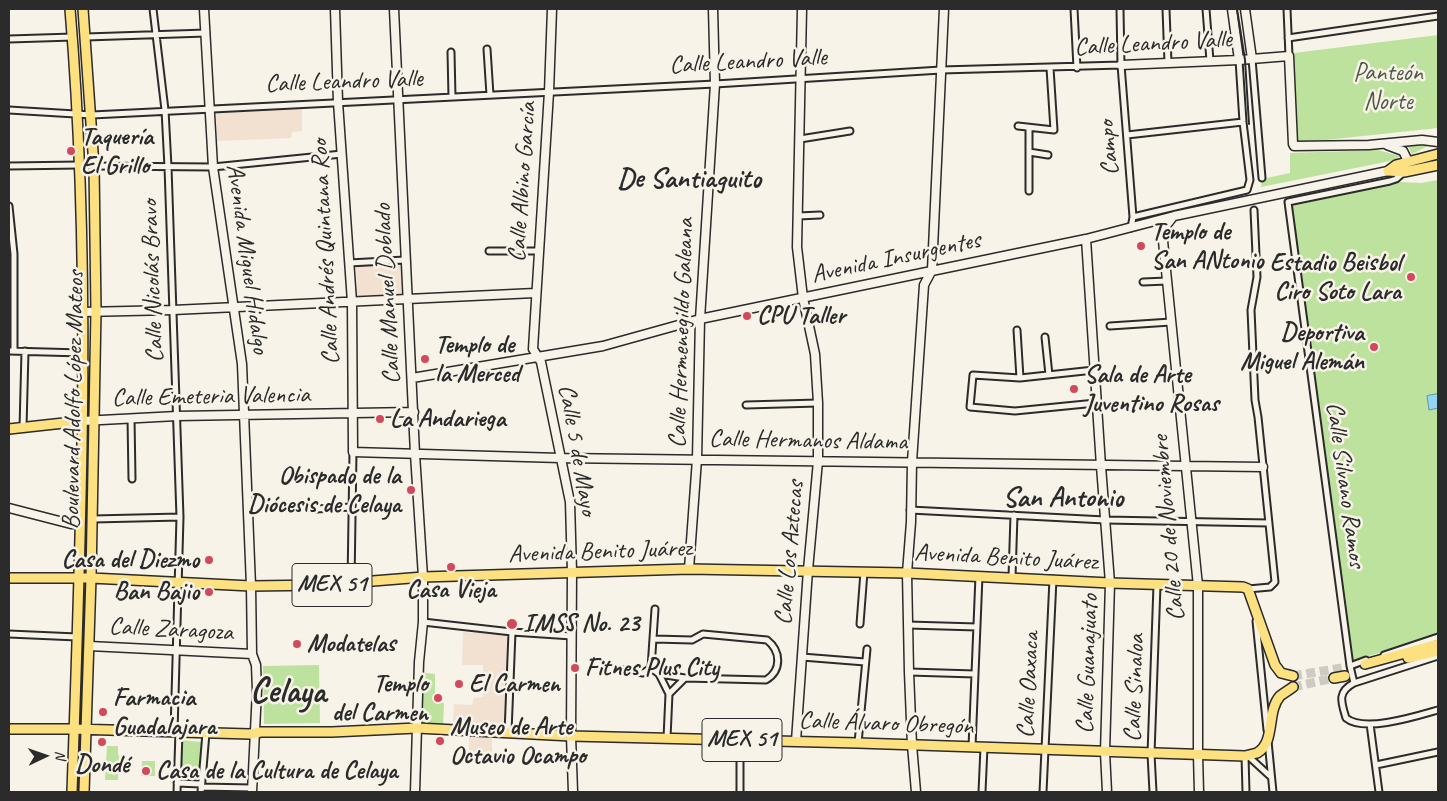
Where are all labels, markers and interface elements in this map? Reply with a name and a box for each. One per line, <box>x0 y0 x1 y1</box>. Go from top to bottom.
street label: Calle Leandro Valle <box>1074 25 1232 63</box>
street label: Calle Leandro Valle <box>669 43 827 81</box>
park label: Panteón Norte <box>1353 58 1423 117</box>
street label: Calle Leandro Valle <box>265 64 423 100</box>
street label: Calle Albino García <box>502 101 544 263</box>
street label: Campo <box>1092 119 1126 177</box>
place label: Taquería El Grillo <box>81 122 153 181</box>
street label: Calle Andrés Quintana Roo <box>305 139 347 365</box>
marker: Taquería El Grillo <box>65 145 77 157</box>
street label: Avenida Miguel Hidalgo <box>219 162 275 356</box>
district label: De Santiaguito <box>617 163 761 197</box>
street label: Calle Nicolás Bravo <box>135 199 171 363</box>
street label: Calle Manuel Doblado <box>368 203 408 385</box>
place label: Templo de San ANtonio <box>1151 217 1263 276</box>
street label: Calle Hermenegildo Galeana <box>663 218 701 448</box>
street label: Avenida Insurgentes <box>809 225 983 291</box>
marker: Templo de San ANtonio <box>1135 240 1147 252</box>
place label: Estadio Beisbol Ciro Soto Lara <box>1270 248 1401 307</box>
street label: Boulevard Adolfo López Mateos <box>57 270 91 530</box>
marker: Estadio Beisbol Ciro Soto Lara <box>1405 271 1417 283</box>
place label: CPU Taller <box>757 301 845 331</box>
marker: CPU Taller <box>741 310 753 322</box>
place label: Deportiva Miguel Alemán <box>1240 318 1364 377</box>
place label: Templo de la Merced <box>435 330 520 389</box>
marker: Deportiva Miguel Alemán <box>1368 341 1380 353</box>
marker: Templo de la Merced <box>419 353 431 365</box>
place label: Sala de Arte Juventino Rosas <box>1084 360 1219 419</box>
street label: Calle Emeteria Valencia <box>112 380 310 414</box>
street label: Calle 5 de Mayo <box>551 382 603 518</box>
marker: Sala de Arte Juventino Rosas <box>1068 383 1080 395</box>
street label: Calle Silvano Ramos <box>1319 400 1371 570</box>
place label: La Andariega <box>390 404 506 434</box>
marker: La Andariega <box>374 413 386 425</box>
street label: Calle Hermanos Aldama <box>709 424 907 458</box>
street label: Calle 20 de Noviembre <box>1146 434 1192 622</box>
place label: Obispado de la Diócesis de Celaya <box>248 461 401 520</box>
street label: Calle Los Aztecas <box>769 480 811 626</box>
district label: San Antonio <box>1003 482 1123 516</box>
marker: Obispado de la Diócesis de Celaya <box>405 484 417 496</box>
street label: Avenida Benito Juárez <box>508 534 692 570</box>
street label: Avenida Benito Juárez <box>914 538 1098 578</box>
place label: Casa del Diezmo <box>61 545 199 575</box>
marker: Casa del Diezmo <box>203 554 215 566</box>
marker: Casa Vieja <box>445 561 457 573</box>
road number: MEX 51 <box>292 564 372 606</box>
place label: Casa Vieja <box>406 575 496 605</box>
place label: Ban Bajio <box>114 577 199 607</box>
marker: Ban Bajio <box>203 586 215 598</box>
street label: Calle Guanajuato <box>1071 594 1105 734</box>
place label: IMSS No. 23 <box>523 609 640 639</box>
street label: Calle Zaragoza <box>108 612 234 648</box>
marker: IMSS No. 23 <box>505 617 519 631</box>
place label: Modatelas <box>307 629 396 659</box>
street label: Calle Oaxaca <box>1011 631 1047 739</box>
street label: Calle Sinaloa <box>1118 634 1152 742</box>
marker: Modatelas <box>291 638 303 650</box>
place label: Fitnes Plus City <box>585 653 719 683</box>
marker: Fitnes Plus City <box>569 662 581 674</box>
place label: Templo del Carmen <box>332 669 428 728</box>
place label: El Carmen <box>469 669 560 699</box>
district label: Celaya <box>250 672 326 714</box>
marker: El Carmen <box>453 678 465 690</box>
place label: Farmacia Guadalajara <box>113 683 216 742</box>
marker: Templo del Carmen <box>432 692 444 704</box>
marker: Farmacia Guadalajara <box>97 706 109 718</box>
street label: Calle Álvaro Obregón <box>798 706 974 742</box>
place label: Museo de Arte Octavio Ocampo <box>450 712 586 771</box>
road number: MEX 51 <box>702 718 782 762</box>
north arrow <box>20 731 70 781</box>
marker: Museo de Arte Octavio Ocampo <box>434 735 446 747</box>
marker: Dondé <box>96 736 108 748</box>
text: N <box>52 750 69 760</box>
place label: Dondé <box>75 750 129 780</box>
place label: Casa de la Cultura de Celaya <box>156 756 398 786</box>
marker: Casa de la Cultura de Celaya <box>140 765 152 777</box>

